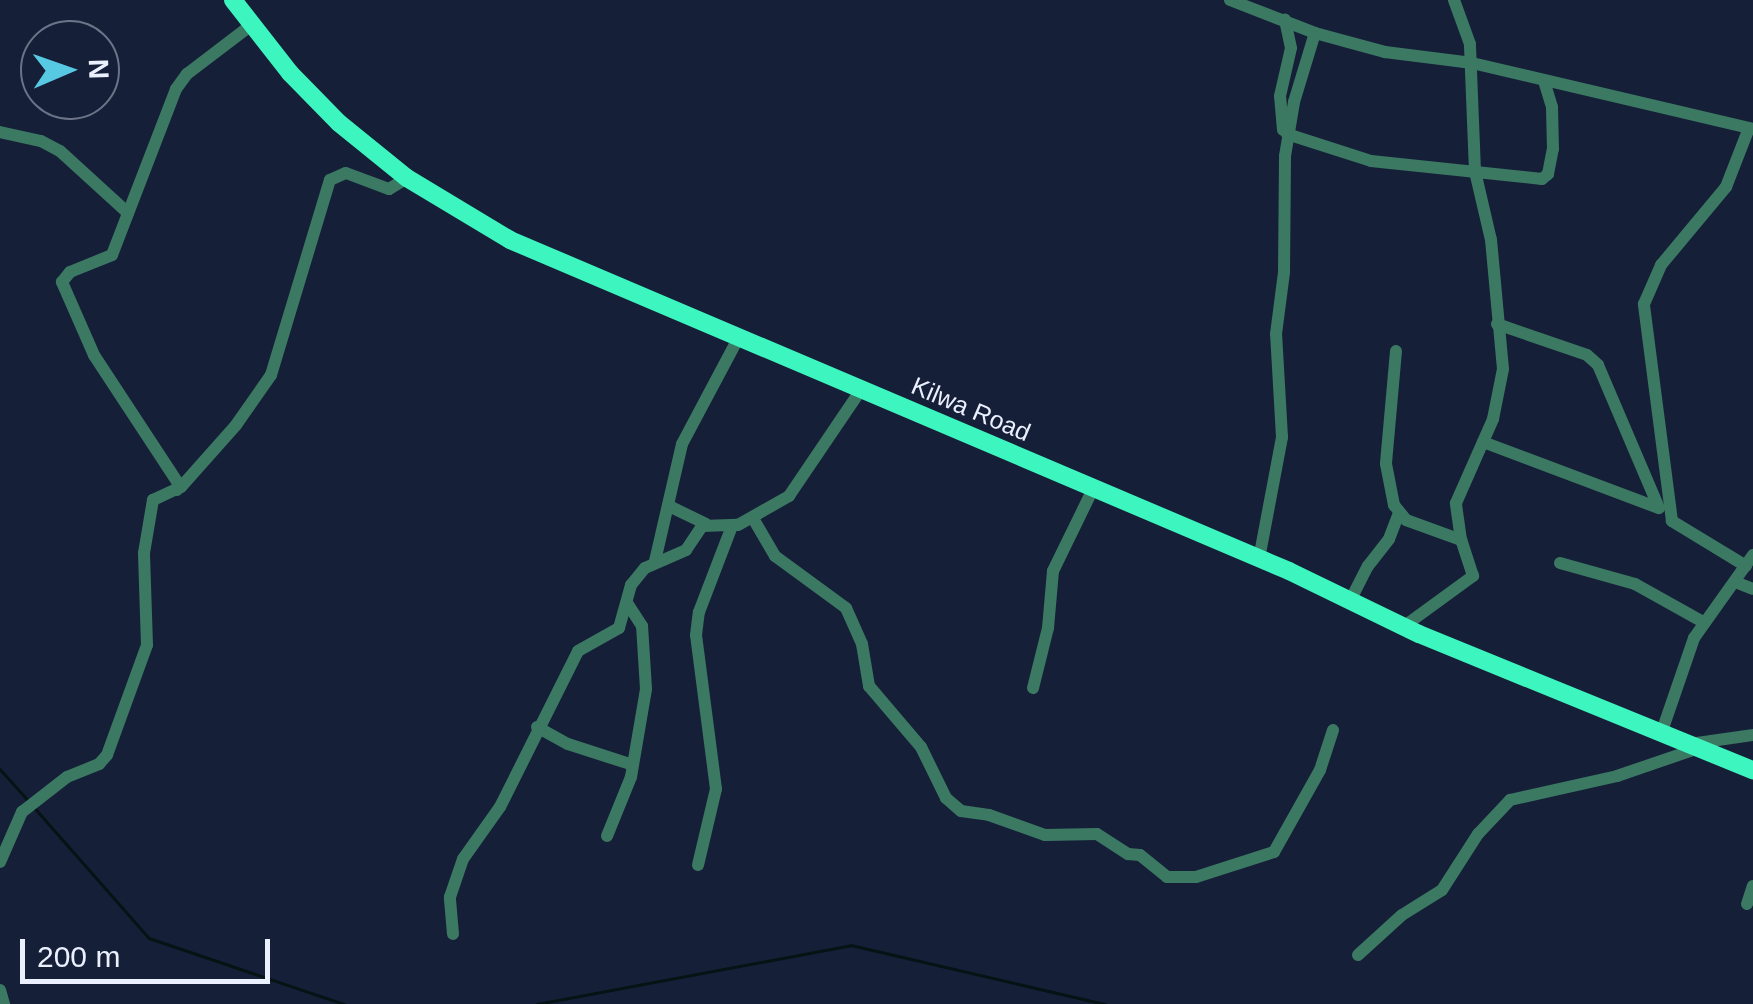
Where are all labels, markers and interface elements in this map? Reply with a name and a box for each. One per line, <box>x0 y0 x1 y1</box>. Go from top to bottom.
north arrow <box>20 20 120 120</box>
text: N <box>83 58 114 80</box>
street label: Kilwa Road <box>907 370 1035 448</box>
scale bar <box>25 919 275 981</box>
text: 200 m <box>37 940 120 973</box>

